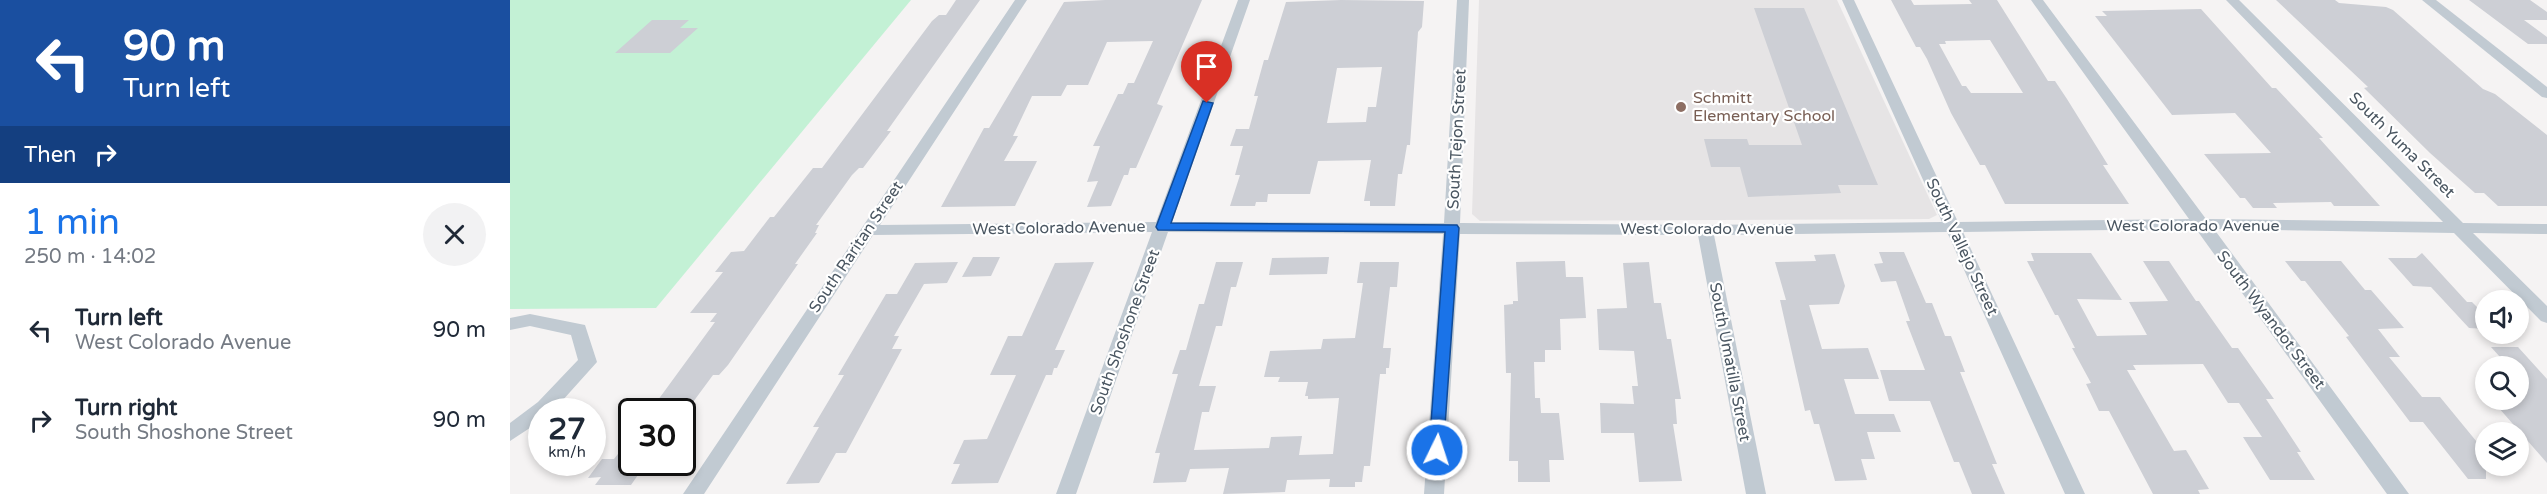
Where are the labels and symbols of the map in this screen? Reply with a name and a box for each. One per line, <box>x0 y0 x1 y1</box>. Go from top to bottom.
pin <box>1181 41 1232 103</box>
street label: South Tejon Street <box>1443 68 1471 210</box>
place label: Schmitt Elementary School <box>1693 88 1835 126</box>
street label: South Yuma Street <box>2345 88 2459 202</box>
marker: Schmitt Elementary School <box>1674 100 1688 114</box>
street label: South Vallejo Street <box>1921 175 2003 319</box>
street label: South Raritan Street <box>804 177 908 317</box>
street label: West Colorado Avenue <box>972 216 1146 240</box>
street label: West Colorado Avenue <box>2106 216 2280 236</box>
street label: West Colorado Avenue <box>1620 219 1794 239</box>
street label: South Shoshone Street <box>1086 247 1164 417</box>
street label: South Wyandot Street <box>2212 247 2330 393</box>
street label: South Umatilla Street <box>1705 281 1755 443</box>
speed limit sign: 30 <box>618 398 696 476</box>
position arrow <box>1405 418 1469 482</box>

